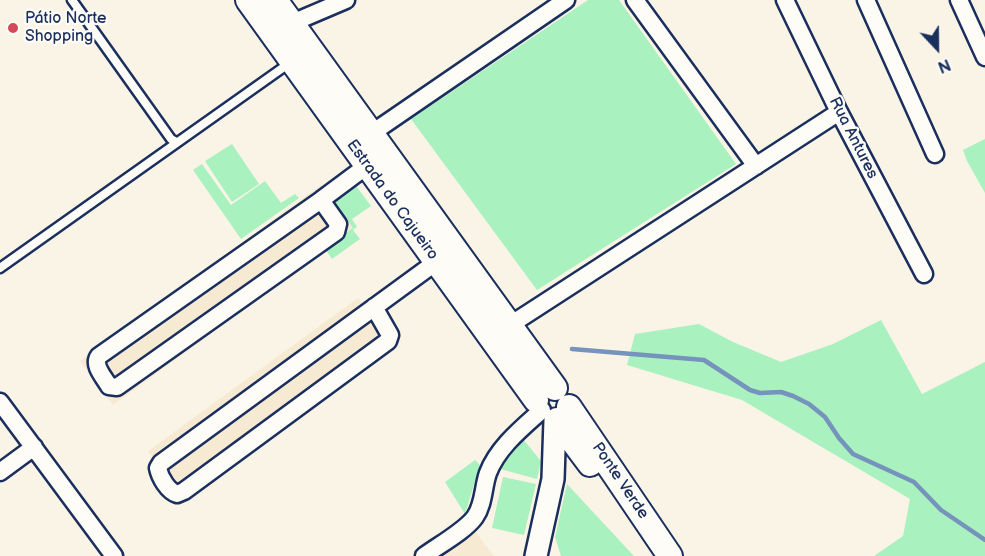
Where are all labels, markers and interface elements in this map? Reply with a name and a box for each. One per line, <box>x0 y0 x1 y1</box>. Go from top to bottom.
place label: Pátio Norte Shopping <box>25 9 107 47</box>
north arrow <box>907 18 967 78</box>
marker: Pátio Norte Shopping <box>6 21 20 35</box>
text: N <box>935 54 953 76</box>
street label: Rua Antures <box>824 94 882 182</box>
street label: Estrada do Cajueiro <box>342 136 442 264</box>
street label: Ponte Verde <box>587 439 653 523</box>

